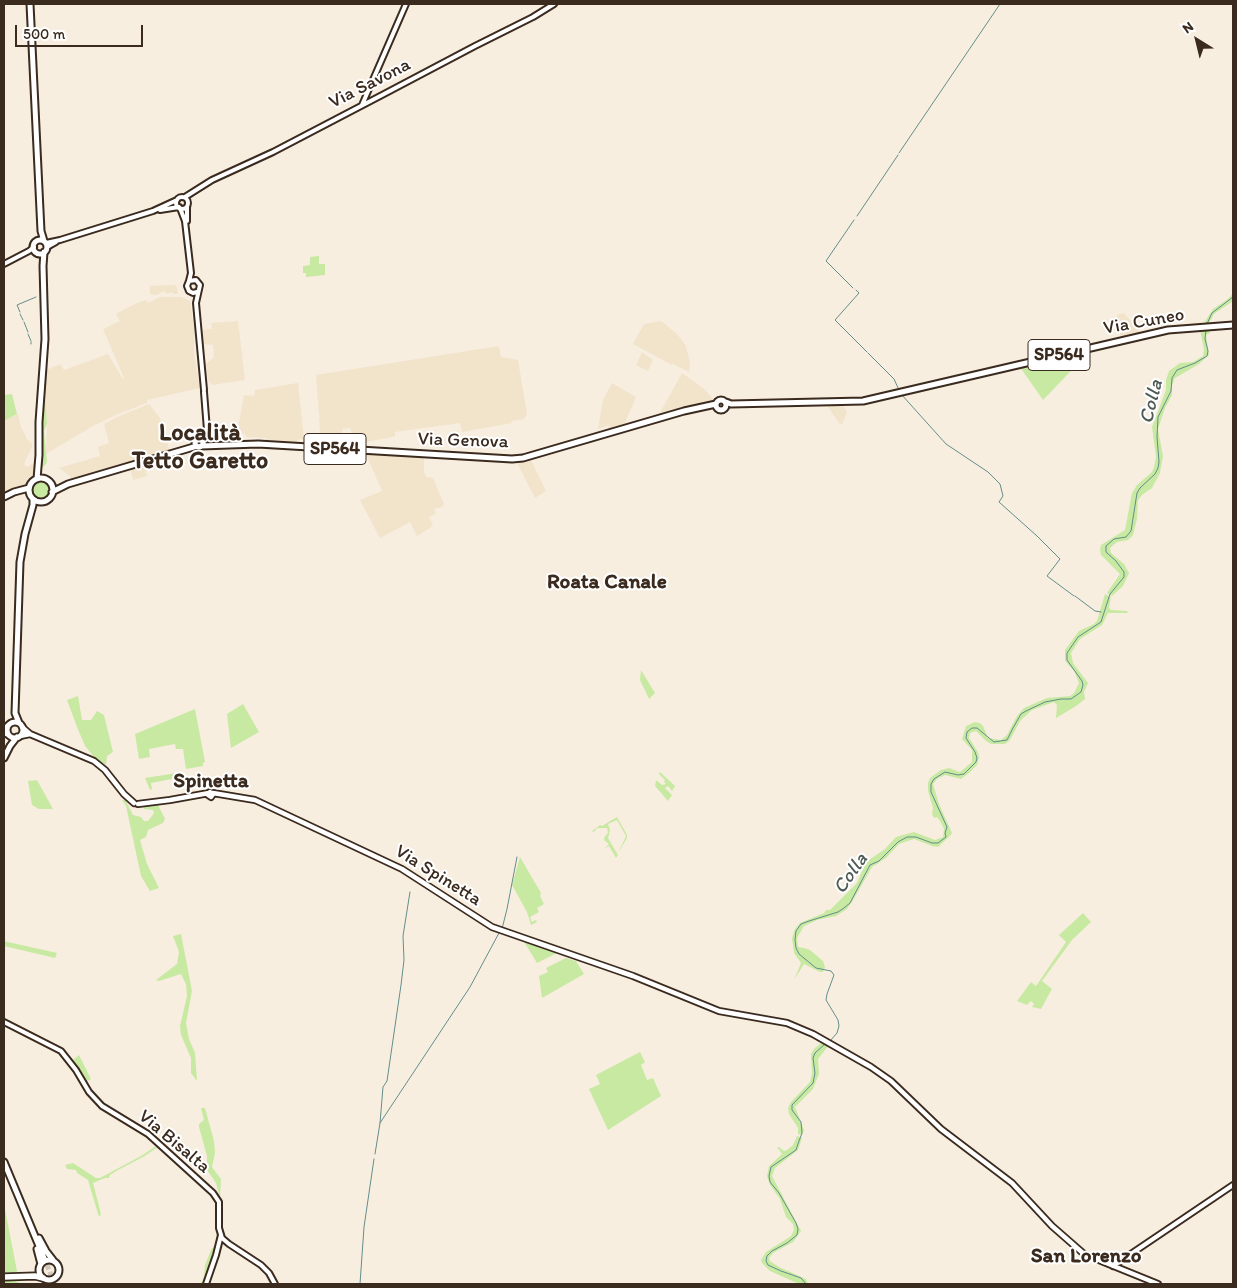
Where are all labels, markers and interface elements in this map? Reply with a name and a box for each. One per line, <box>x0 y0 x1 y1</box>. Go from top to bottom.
scale bar <box>18 15 145 47</box>
north arrow <box>1172 15 1222 65</box>
text: N <box>1179 18 1197 37</box>
text: 500 m <box>23 25 65 43</box>
street label: Via Savona <box>325 54 415 114</box>
street label: Via Cuneo <box>1102 304 1186 340</box>
road number: SP564 <box>1028 340 1090 370</box>
water label: Colla <box>1135 378 1169 426</box>
district label: Località Tetto Garetto <box>132 420 268 476</box>
street label: Via Genova <box>417 428 509 454</box>
road number: SP564 <box>304 434 366 464</box>
district label: Roata Canale <box>547 570 667 596</box>
district label: Spinetta <box>173 769 249 795</box>
street label: Via Spinetta <box>390 840 486 912</box>
water label: Colla <box>828 849 874 899</box>
street label: Via Bisalta <box>133 1105 215 1179</box>
district label: San Lorenzo <box>1031 1244 1141 1270</box>

